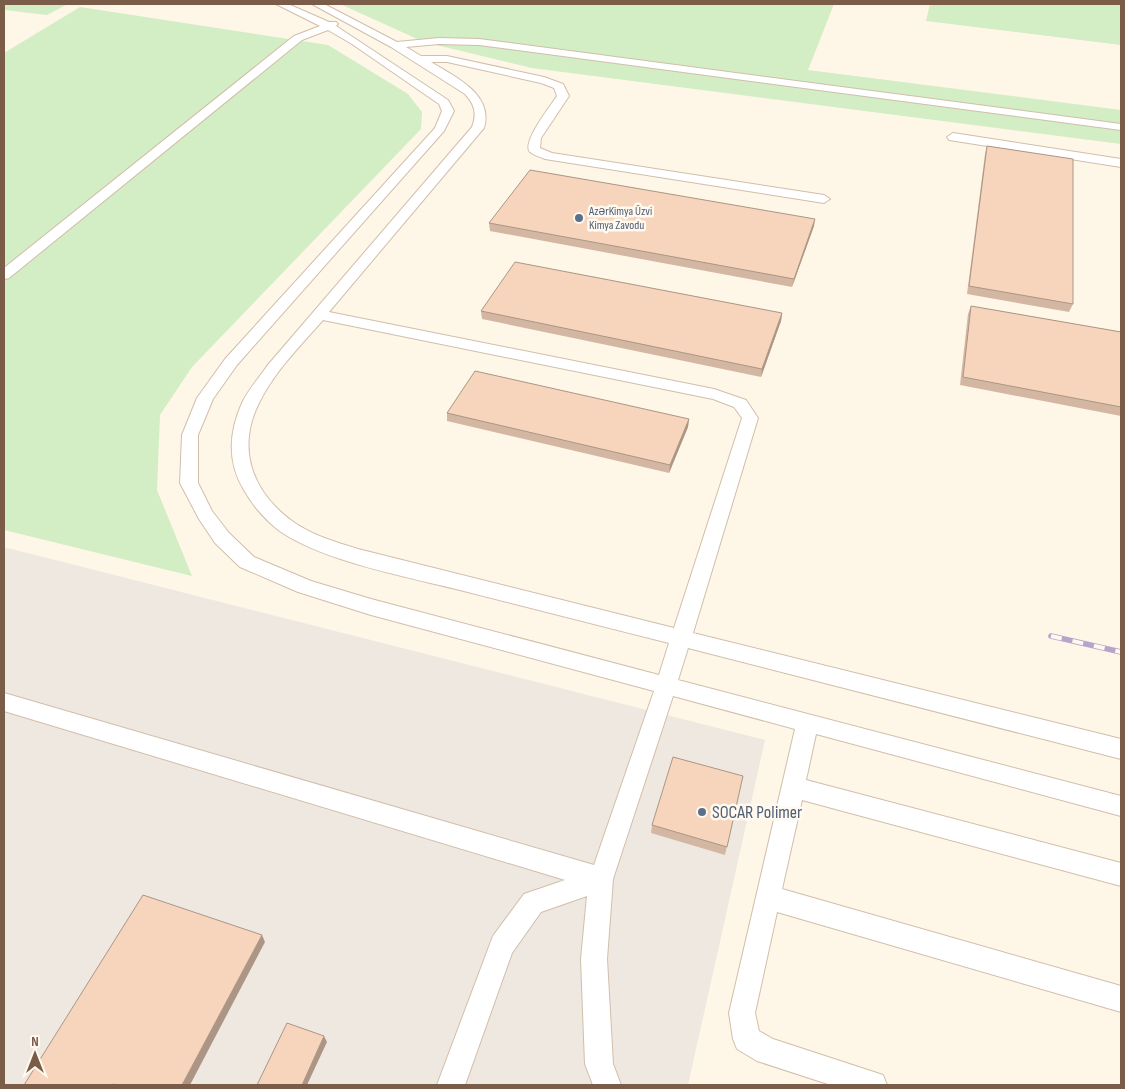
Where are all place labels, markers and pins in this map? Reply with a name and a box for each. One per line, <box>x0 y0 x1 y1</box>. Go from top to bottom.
place label: AzərKimya Üzvi Kimya Zavodu <box>588 204 652 233</box>
marker: AzərKimya Üzvi Kimya Zavodu <box>573 212 585 224</box>
place label: SOCAR Polimer <box>712 802 802 823</box>
marker: SOCAR Polimer <box>696 806 708 818</box>

